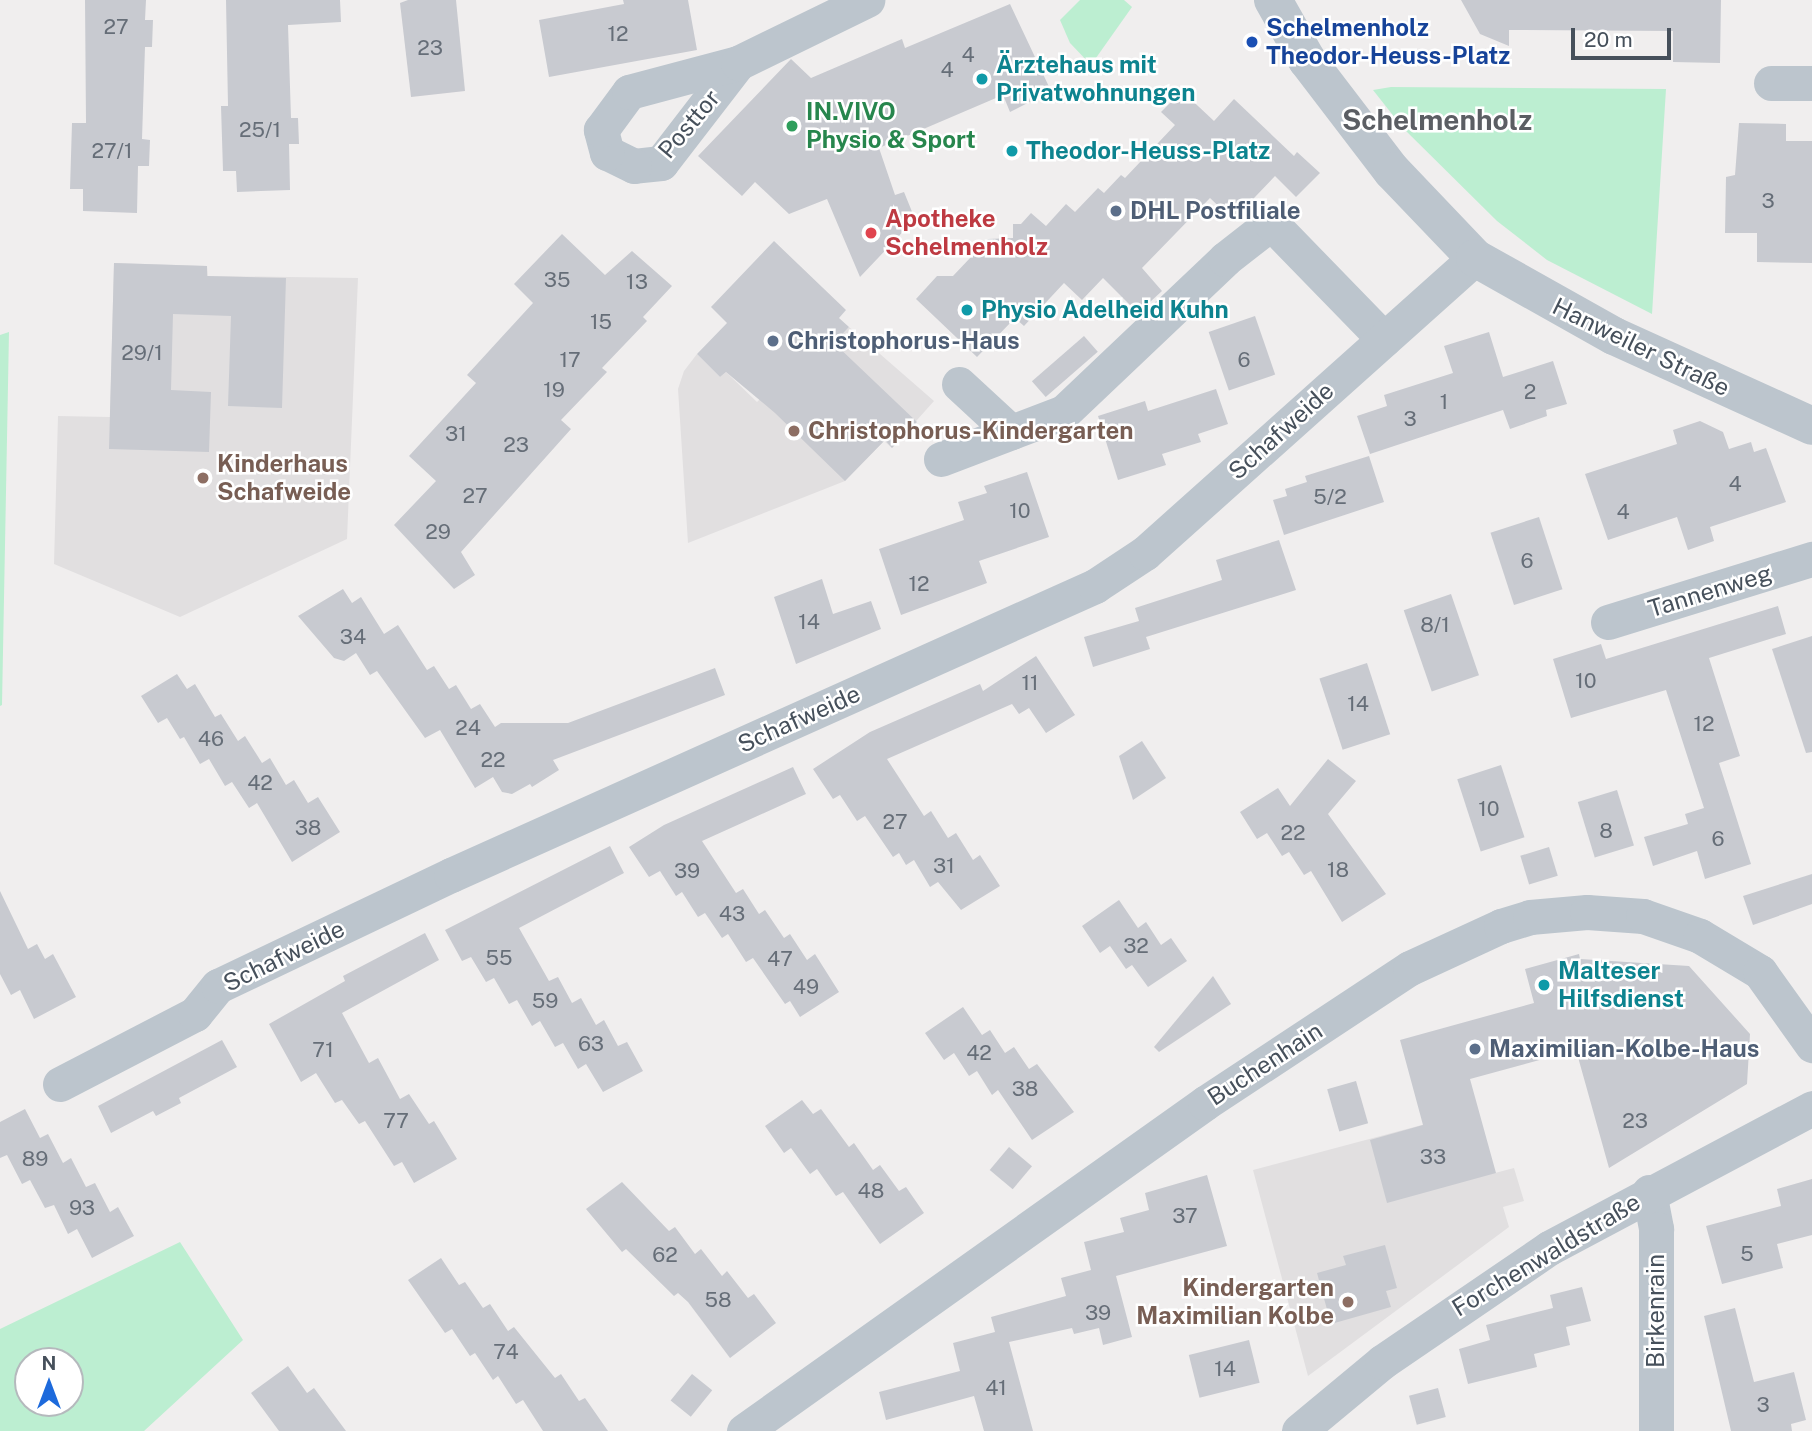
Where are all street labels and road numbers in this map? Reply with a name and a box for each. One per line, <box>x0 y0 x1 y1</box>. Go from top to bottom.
street label: Posttor <box>652 84 726 164</box>
street label: Hanweiler Straße <box>1548 292 1734 402</box>
street label: Schafweide <box>1223 376 1339 486</box>
street label: Tannenweg <box>1645 559 1775 623</box>
street label: Schafweide <box>733 679 865 759</box>
street label: Schafweide <box>219 914 349 998</box>
street label: Buchenhain <box>1202 1016 1328 1112</box>
street label: Forchenwaldstraße <box>1447 1187 1645 1323</box>
street label: Birkenrain <box>1642 1254 1670 1368</box>

